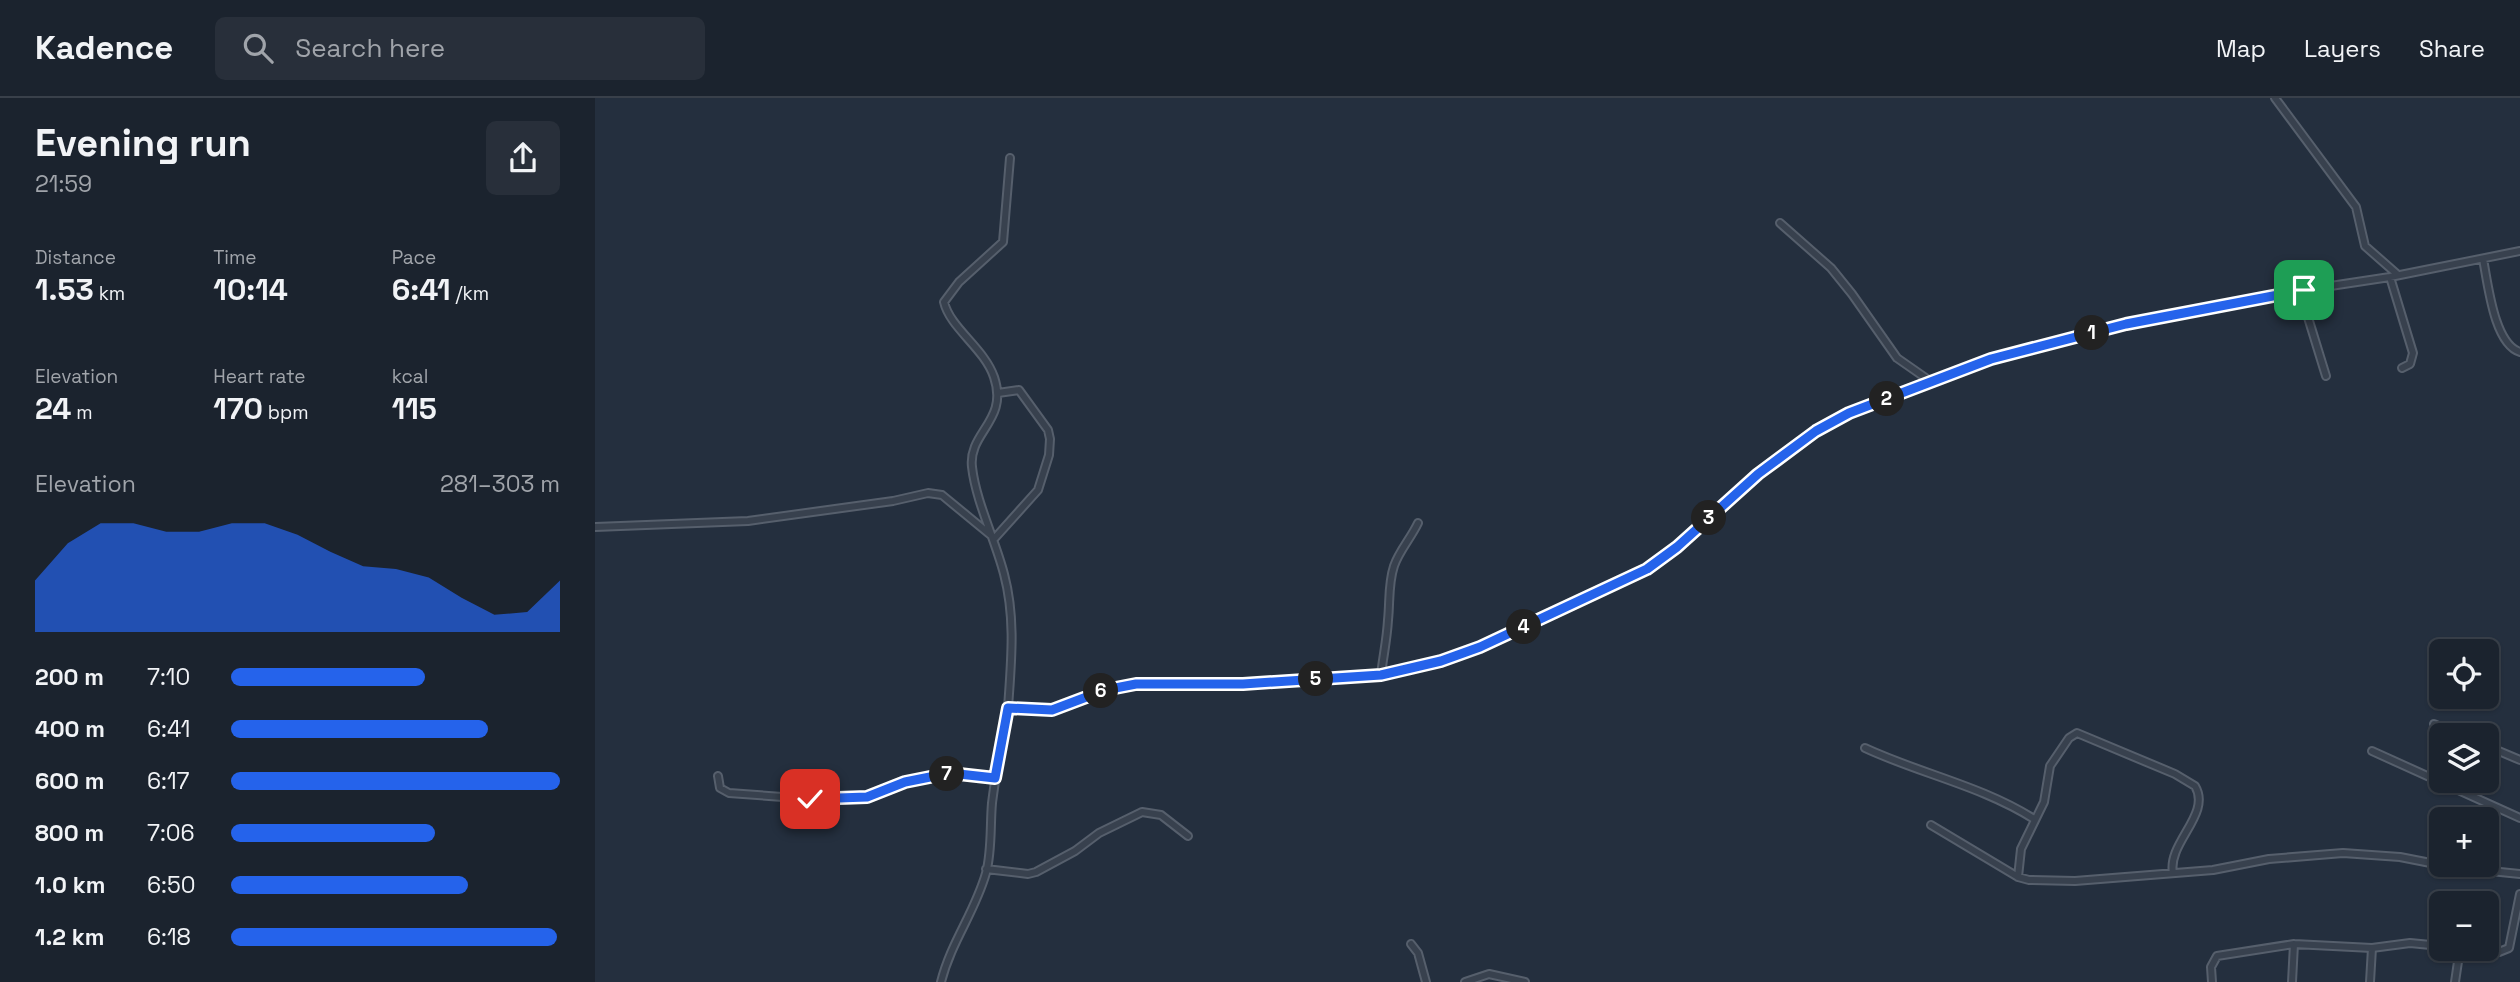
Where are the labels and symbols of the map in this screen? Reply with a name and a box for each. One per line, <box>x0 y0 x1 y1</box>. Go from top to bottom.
pin <box>2274 260 2334 320</box>
pin: 1 <box>2075 316 2109 350</box>
pin: 2 <box>1869 382 1905 416</box>
pin: 3 <box>1691 500 1727 536</box>
pin: 4 <box>1507 610 1541 644</box>
pin: 5 <box>1299 662 1333 696</box>
pin: 6 <box>1084 674 1119 708</box>
pin: 7 <box>929 756 965 792</box>
pin <box>780 769 840 829</box>

